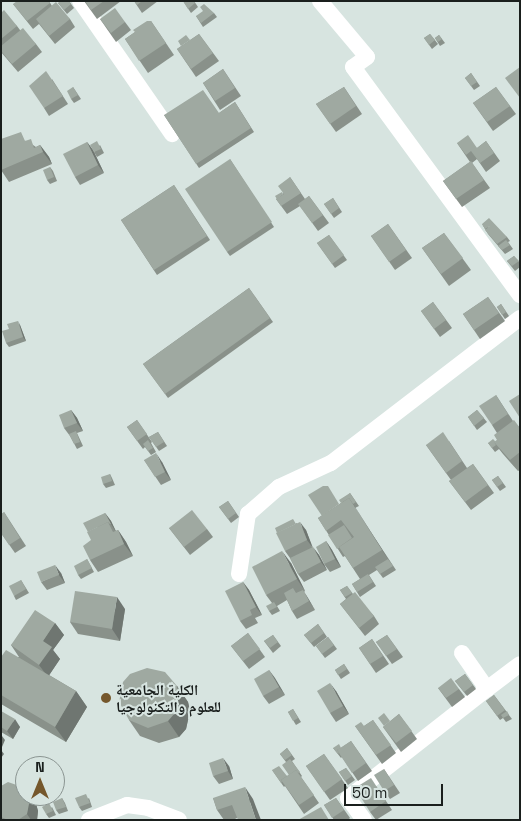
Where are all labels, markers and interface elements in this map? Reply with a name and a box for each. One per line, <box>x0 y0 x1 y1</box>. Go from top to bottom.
place label: الكلية الجامعية للعلوم والتكنولوجيا <box>116 680 221 715</box>
marker: الكلية الجامعية للعلوم والتكنولوجيا <box>100 692 112 704</box>
north arrow <box>15 756 65 806</box>
text: N <box>35 758 45 776</box>
scale bar <box>346 774 445 806</box>
text: 50 m <box>352 783 387 802</box>

